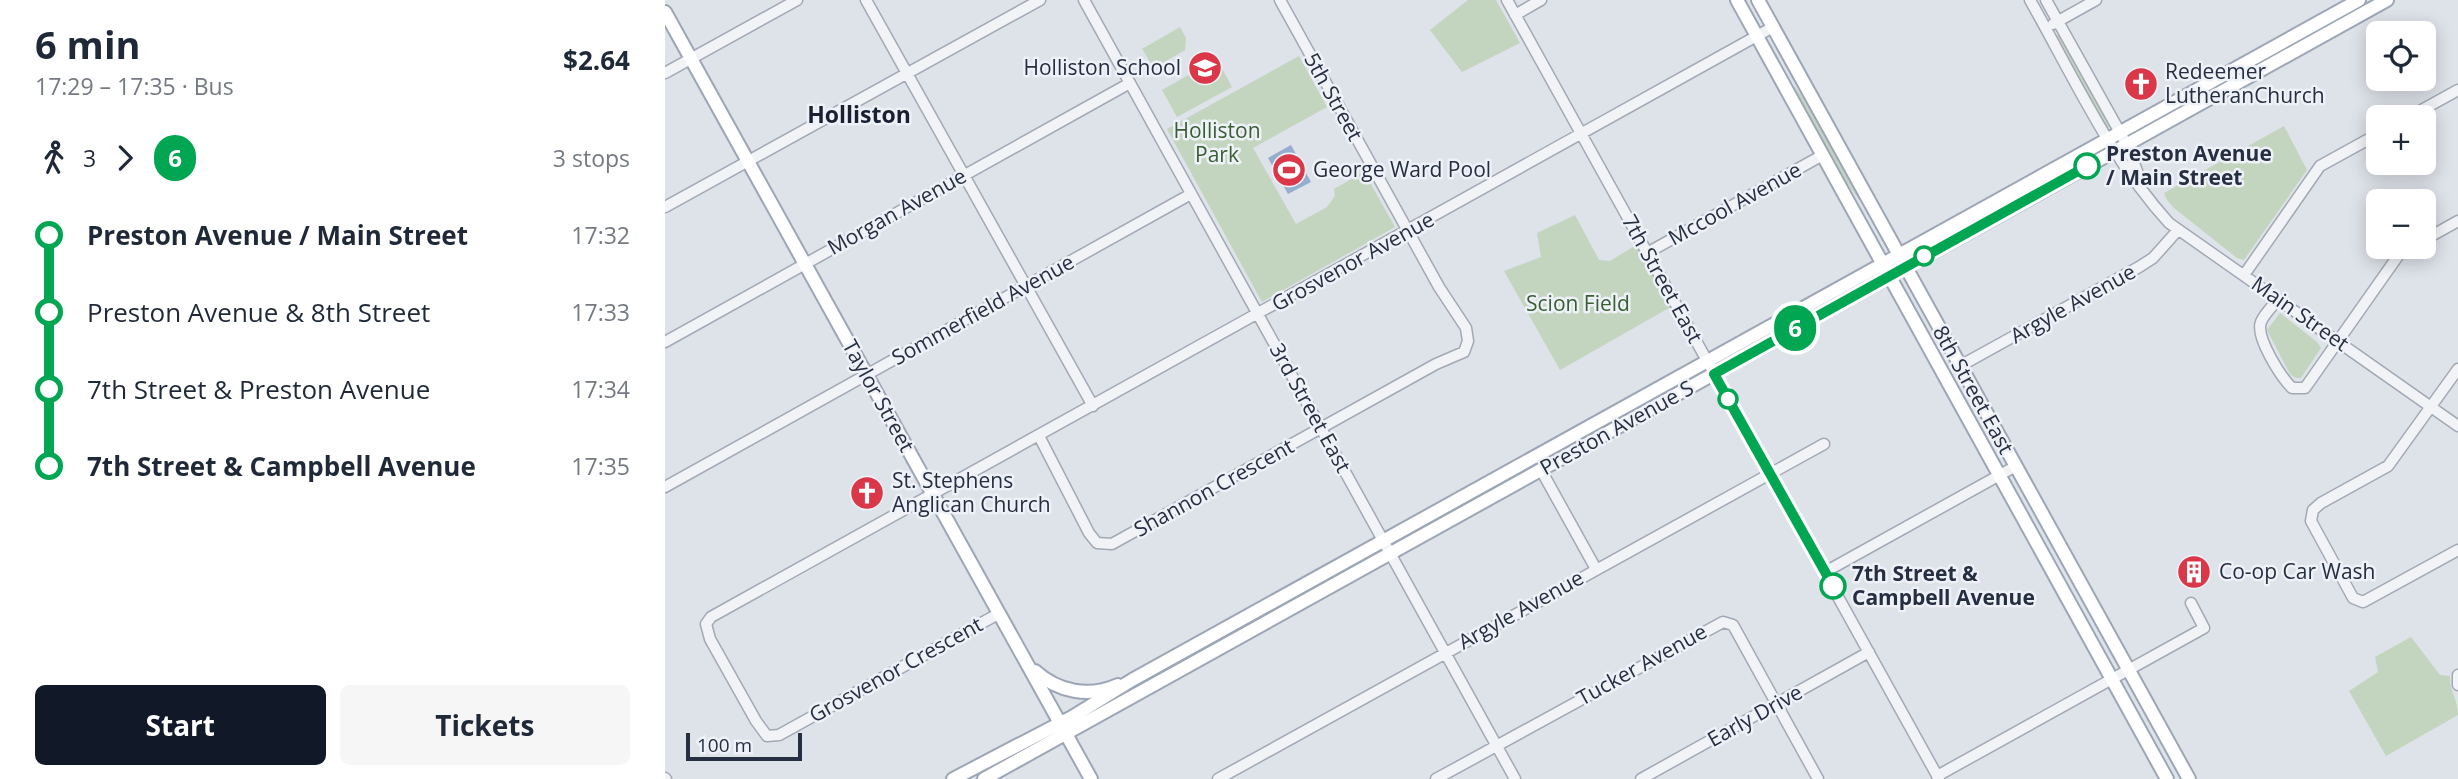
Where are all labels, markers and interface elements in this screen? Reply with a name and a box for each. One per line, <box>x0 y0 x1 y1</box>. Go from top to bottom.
text: 6 min <box>35 18 140 70</box>
map controls <box>2366 21 2436 259</box>
button: locate <box>2366 21 2436 91</box>
text: $2.64 <box>563 42 630 78</box>
street label: 5th Street <box>1298 48 1370 145</box>
school or university icon: Holliston School <box>1186 49 1224 87</box>
place label: Holliston School <box>1024 53 1181 81</box>
place label: Redeemer LutheranChurch <box>2165 57 2325 109</box>
church icon: Redeemer LutheranChurch <box>2122 65 2160 103</box>
text: 17:29 – 17:35 · Bus <box>35 70 234 102</box>
district label: Holliston <box>807 98 911 130</box>
button: + <box>2366 105 2436 175</box>
park label: Holliston Park <box>1173 116 1261 168</box>
icon: walk <box>35 139 73 177</box>
icon: forward <box>106 139 144 177</box>
place label: Preston Avenue / Main Street <box>2106 139 2272 191</box>
text: 6 <box>168 141 182 174</box>
text: 3 <box>83 142 96 174</box>
text: 3 stops <box>553 142 630 174</box>
sports icon: George Ward Pool <box>1270 151 1308 189</box>
marker: Preston Avenue / Main Street <box>2074 153 2100 179</box>
place label: George Ward Pool <box>1313 155 1491 183</box>
street label: Mccool Avenue <box>1663 155 1806 251</box>
street label: Morgan Avenue <box>822 161 971 261</box>
button: − <box>2366 189 2436 259</box>
street label: Grosvenor Avenue <box>1266 205 1439 317</box>
street label: 7th Street East <box>1616 209 1710 348</box>
text: Preston Avenue / Main Street <box>87 217 468 253</box>
text: 17:32 <box>571 219 630 251</box>
unlabelled marker <box>1914 246 1934 266</box>
street label: Sommerfield Avenue <box>886 247 1079 371</box>
street label: Argyle Avenue <box>2005 257 2140 349</box>
street label: Main Street <box>2246 269 2355 357</box>
park label: Scion Field <box>1526 289 1630 317</box>
text: Preston Avenue & 8th Street <box>87 294 430 330</box>
text: 17:33 <box>571 296 630 328</box>
line badge: 6 <box>1772 305 1818 351</box>
text: 6 <box>1788 311 1802 344</box>
street label: 8th Street East <box>1927 320 2021 459</box>
street label: Taylor Street <box>836 334 921 457</box>
street label: 3rd Street East <box>1264 338 1358 477</box>
text: 7th Street & Preston Avenue <box>87 371 430 407</box>
text: 17:34 <box>571 373 630 405</box>
street label: Preston Avenue S <box>1535 373 1698 481</box>
unlabelled marker <box>1718 389 1738 409</box>
street label: Shannon Crescent <box>1129 432 1298 543</box>
text: 7th Street & Campbell Avenue <box>87 448 476 484</box>
text: 17:35 <box>571 450 630 482</box>
place label: St. Stephens Anglican Church <box>892 466 1051 518</box>
church icon: St. Stephens Anglican Church <box>848 474 886 512</box>
building icon: Co-op Car Wash <box>2175 553 2213 591</box>
place label: Co-op Car Wash <box>2219 557 2375 585</box>
place label: 7th Street & Campbell Avenue <box>1852 559 2035 611</box>
street label: Argyle Avenue <box>1453 563 1588 655</box>
marker: 7th Street & Campbell Avenue <box>1820 573 1846 599</box>
street label: Grosvenor Crescent <box>804 610 987 728</box>
street label: Tucker Avenue <box>1572 617 1711 711</box>
street label: Early Drive <box>1702 678 1807 753</box>
button: Start <box>35 685 326 765</box>
button: Tickets <box>340 685 630 765</box>
scale bar <box>686 730 801 762</box>
text: 100 m <box>697 732 752 758</box>

